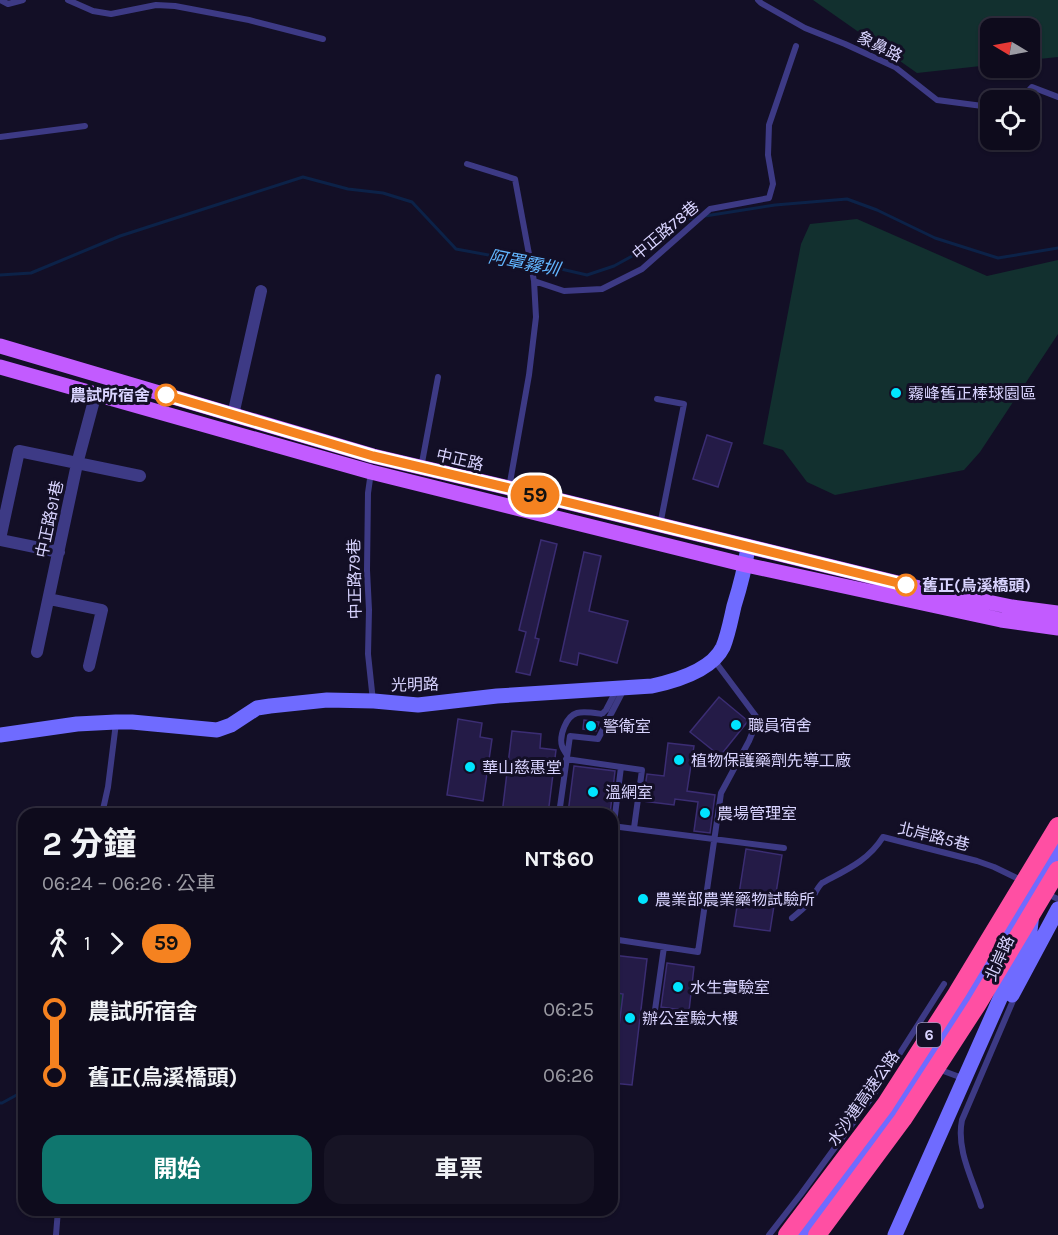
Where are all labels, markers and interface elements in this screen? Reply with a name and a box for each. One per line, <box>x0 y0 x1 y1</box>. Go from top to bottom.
north arrow <box>980 18 1040 78</box>
map controls <box>980 18 1040 150</box>
street label: 象鼻路 <box>854 27 905 66</box>
button: locate <box>980 90 1040 150</box>
street label: 中正路78巷 <box>628 197 703 264</box>
water label: 阿罩霧圳 <box>487 245 564 281</box>
marker: 農試所宿舍 <box>155 384 177 406</box>
place label: 霧峰舊正棒球園區 <box>908 384 1036 403</box>
place label: 農試所宿舍 <box>70 386 150 405</box>
marker: 霧峰舊正棒球園區 <box>889 386 903 400</box>
street label: 中正路 <box>434 445 485 474</box>
line badge: 59 <box>508 476 562 514</box>
street label: 中正路91巷 <box>32 479 67 560</box>
text: 59 <box>522 483 548 507</box>
street label: 中正路79巷 <box>344 538 365 620</box>
marker: 舊正(烏溪橋頭) <box>895 574 917 596</box>
place label: 舊正(烏溪橋頭) <box>922 576 1031 595</box>
street label: 光明路 <box>391 675 439 694</box>
place label: 職員宿舍 <box>748 716 812 735</box>
place label: 警衛室 <box>603 717 651 736</box>
marker: 職員宿舍 <box>729 718 743 732</box>
marker: 警衛室 <box>584 719 598 733</box>
place label: 植物保護藥劑先導工廠 <box>691 751 851 770</box>
marker: 植物保護藥劑先導工廠 <box>672 753 686 767</box>
place label: 華山慈惠堂 <box>482 758 562 777</box>
marker: 華山慈惠堂 <box>463 760 477 774</box>
place label: 溫網室 <box>605 783 653 802</box>
marker: 溫網室 <box>586 785 600 799</box>
place label: 農場管理室 <box>717 804 797 823</box>
marker: 農場管理室 <box>698 806 712 820</box>
street label: 北岸路5巷 <box>896 818 972 855</box>
text: 2 分鐘 <box>42 825 136 863</box>
text: NT$60 <box>524 846 594 872</box>
text: 06:24 – 06:26 · 公車 <box>42 872 216 895</box>
place label: 農業部農業藥物試驗所 <box>655 890 815 909</box>
marker: 農業部農業藥物試驗所 <box>636 892 650 906</box>
icon: walk <box>42 927 75 960</box>
icon: forward <box>100 927 133 960</box>
text: 59 <box>154 931 179 955</box>
text: 1 <box>84 932 91 955</box>
street label: 北岸路 <box>981 932 1018 984</box>
place label: 水生實驗室 <box>690 978 770 997</box>
marker: 水生實驗室 <box>671 980 685 994</box>
text: 06:25 <box>543 998 594 1021</box>
text: 農試所宿舍 <box>88 999 198 1025</box>
place label: 辦公室驗大樓 <box>642 1009 738 1028</box>
marker: 辦公室驗大樓 <box>623 1011 637 1025</box>
road number: 6 <box>917 1023 941 1047</box>
street label: 水沙連高速公路 <box>824 1047 903 1150</box>
text: 06:26 <box>543 1064 594 1087</box>
text: 舊正(烏溪橋頭) <box>88 1065 238 1091</box>
button: 開始 <box>42 1135 312 1204</box>
button: 車票 <box>324 1135 594 1204</box>

